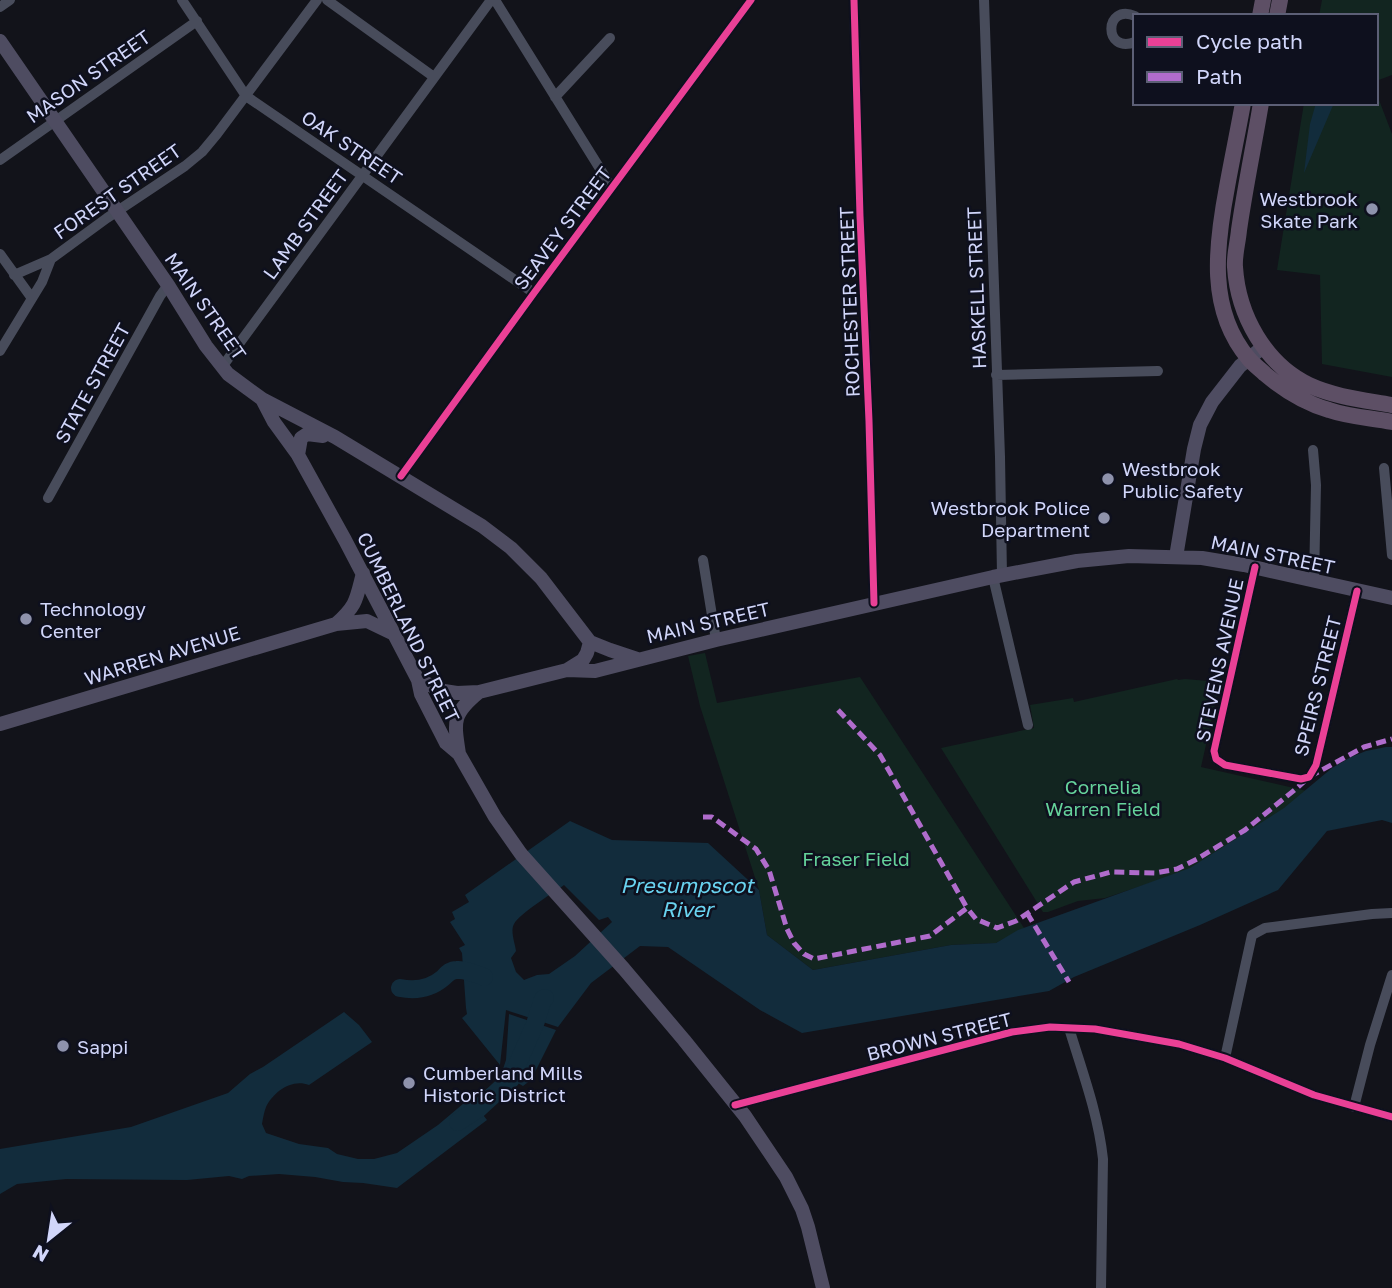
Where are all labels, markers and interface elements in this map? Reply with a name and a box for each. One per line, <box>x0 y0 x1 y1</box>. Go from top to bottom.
legend <box>1133 14 1378 105</box>
street label: MASON STREET <box>22 25 155 127</box>
text: Cycle path <box>1196 28 1303 54</box>
text: Path <box>1196 63 1243 89</box>
street label: OAK STREET <box>297 105 407 189</box>
street label: FOREST STREET <box>49 138 185 243</box>
street label: SEAVEY STREET <box>508 162 616 294</box>
street label: LAMB STREET <box>258 165 353 283</box>
place label: Westbrook Skate Park <box>1259 187 1358 232</box>
marker: Westbrook Skate Park <box>1364 201 1380 217</box>
street label: ROCHESTER STREET <box>834 206 864 398</box>
street label: HASKELL STREET <box>962 206 990 369</box>
street label: MAIN STREET <box>160 248 252 364</box>
street label: STATE STREET <box>50 319 134 447</box>
place label: Westbrook Public Safety <box>1122 457 1244 502</box>
marker: Westbrook Public Safety <box>1100 471 1116 487</box>
place label: Westbrook Police Department <box>930 496 1090 541</box>
marker: Westbrook Police Department <box>1096 510 1112 526</box>
street label: CUMBERLAND STREET <box>353 528 465 726</box>
street label: MAIN STREET <box>1209 530 1337 578</box>
street label: STEVENS AVENUE <box>1190 576 1248 744</box>
place label: Technology Center <box>40 597 146 642</box>
street label: MAIN STREET <box>644 597 772 647</box>
marker: Technology Center <box>18 611 34 627</box>
street label: SPEIRS STREET <box>1288 613 1346 759</box>
street label: WARREN AVENUE <box>81 620 243 690</box>
park label: Cornelia Warren Field <box>1045 775 1161 820</box>
park label: Fraser Field <box>802 847 910 870</box>
water label: Presumpscot River <box>621 872 756 922</box>
street label: BROWN STREET <box>864 1007 1014 1065</box>
place label: Sappi <box>77 1035 128 1058</box>
marker: Sappi <box>55 1038 71 1054</box>
place label: Cumberland Mills Historic District <box>423 1061 583 1106</box>
marker: Cumberland Mills Historic District <box>401 1075 417 1091</box>
north arrow <box>14 1204 84 1274</box>
text: N <box>28 1241 52 1268</box>

